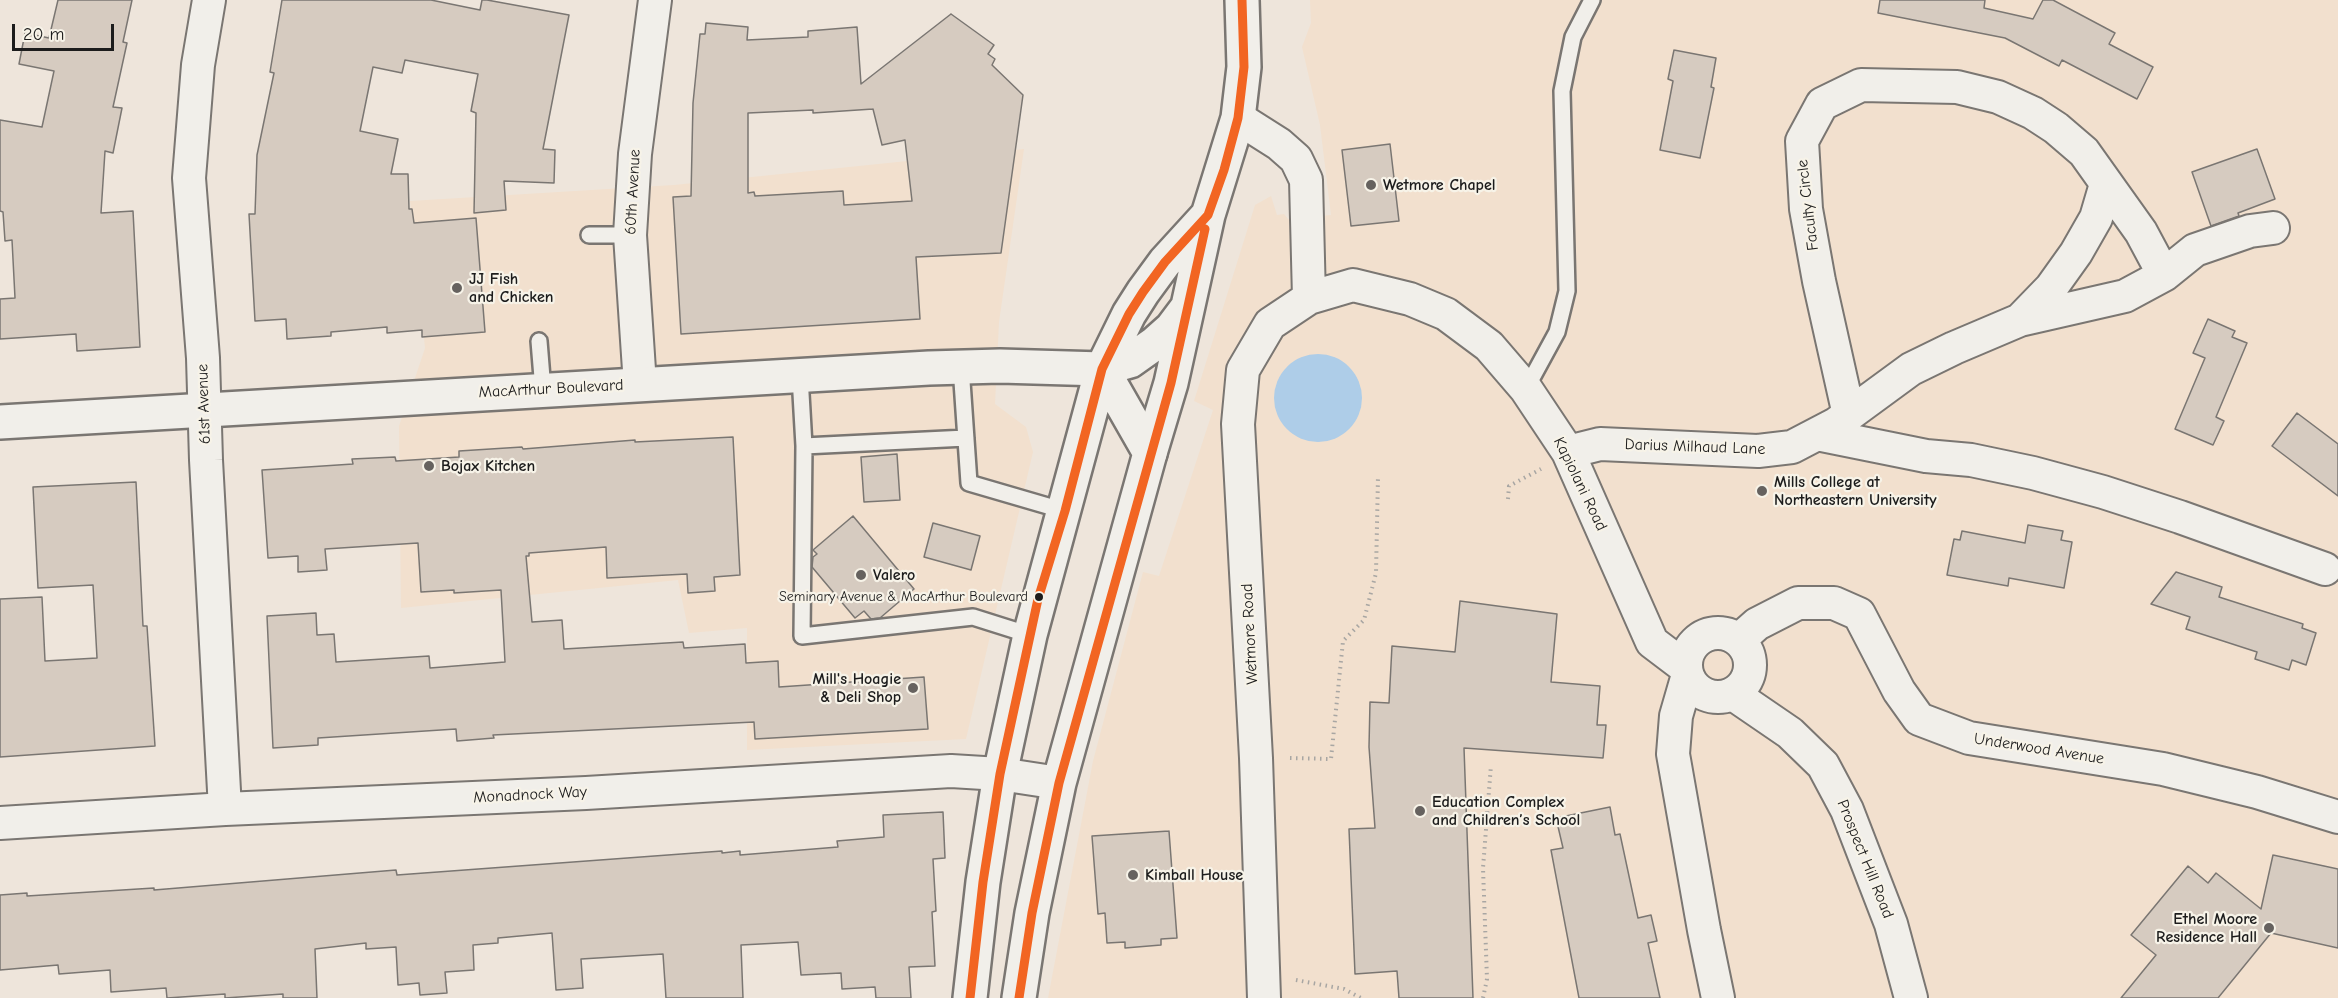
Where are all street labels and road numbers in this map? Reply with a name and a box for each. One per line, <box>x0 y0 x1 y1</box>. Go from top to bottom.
street label: 60th Avenue <box>621 149 645 235</box>
street label: Faculty Circle <box>1793 158 1823 252</box>
street label: 61st Avenue <box>193 364 215 444</box>
street label: MacArthur Boulevard <box>478 376 624 402</box>
street label: Kapiolani Road <box>1549 434 1611 534</box>
street label: Darius Milhaud Lane <box>1624 435 1766 459</box>
street label: Wetmore Road <box>1238 583 1262 685</box>
street label: Underwood Avenue <box>1973 729 2105 769</box>
street label: Monadnock Way <box>473 782 587 808</box>
street label: Prospect Hill Road <box>1832 797 1898 921</box>

